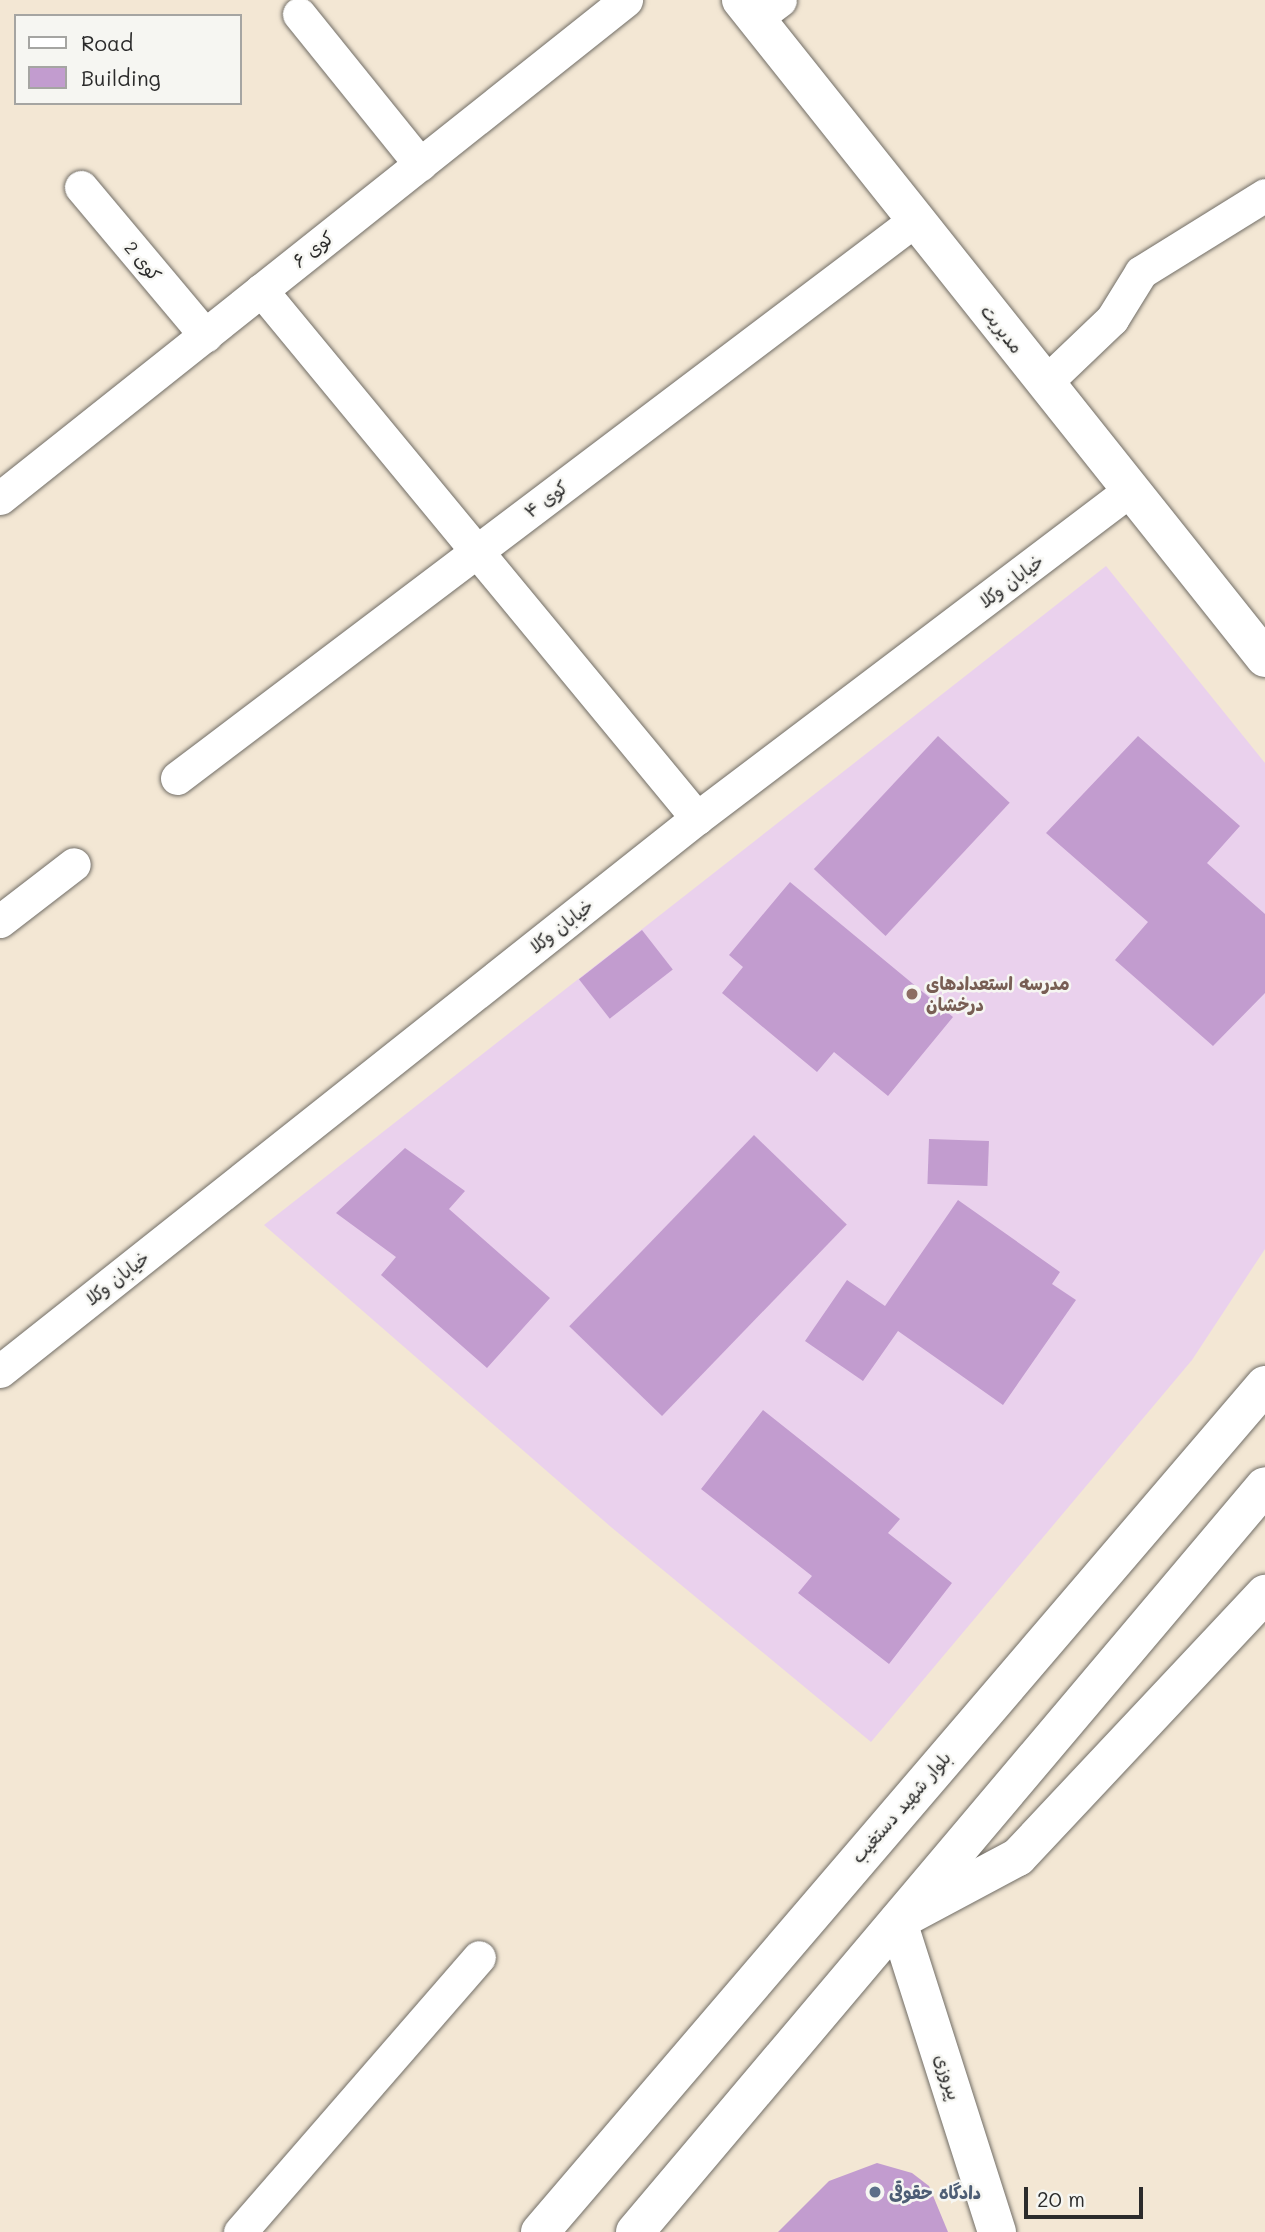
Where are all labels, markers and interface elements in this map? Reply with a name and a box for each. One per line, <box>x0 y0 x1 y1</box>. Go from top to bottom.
legend <box>14 14 242 105</box>
text: Road <box>81 29 133 56</box>
text: Building <box>81 64 161 91</box>
street label: کوی ۶ <box>288 226 338 272</box>
street label: کوی 2 <box>120 237 166 285</box>
street label: مدیریت <box>976 300 1028 358</box>
street label: کوی ۴ <box>520 476 572 522</box>
street label: خیابان وکلا <box>975 550 1047 612</box>
street label: خیابان وکلا <box>525 894 597 958</box>
place label: مدرسه استعدادهای درخشان <box>926 973 1070 1016</box>
marker: مدرسه استعدادهای درخشان <box>904 986 920 1002</box>
street label: خیابان وکلا <box>81 1246 153 1310</box>
street label: بلوار شهید دستغیب <box>847 1747 955 1867</box>
street label: پیروزی <box>930 2051 966 2103</box>
scale bar <box>1027 2172 1146 2216</box>
place label: دادگاه حقوقی <box>889 2181 981 2203</box>
marker: دادگاه حقوقی <box>867 2184 883 2200</box>
text: 20 m <box>1037 2185 1085 2212</box>

